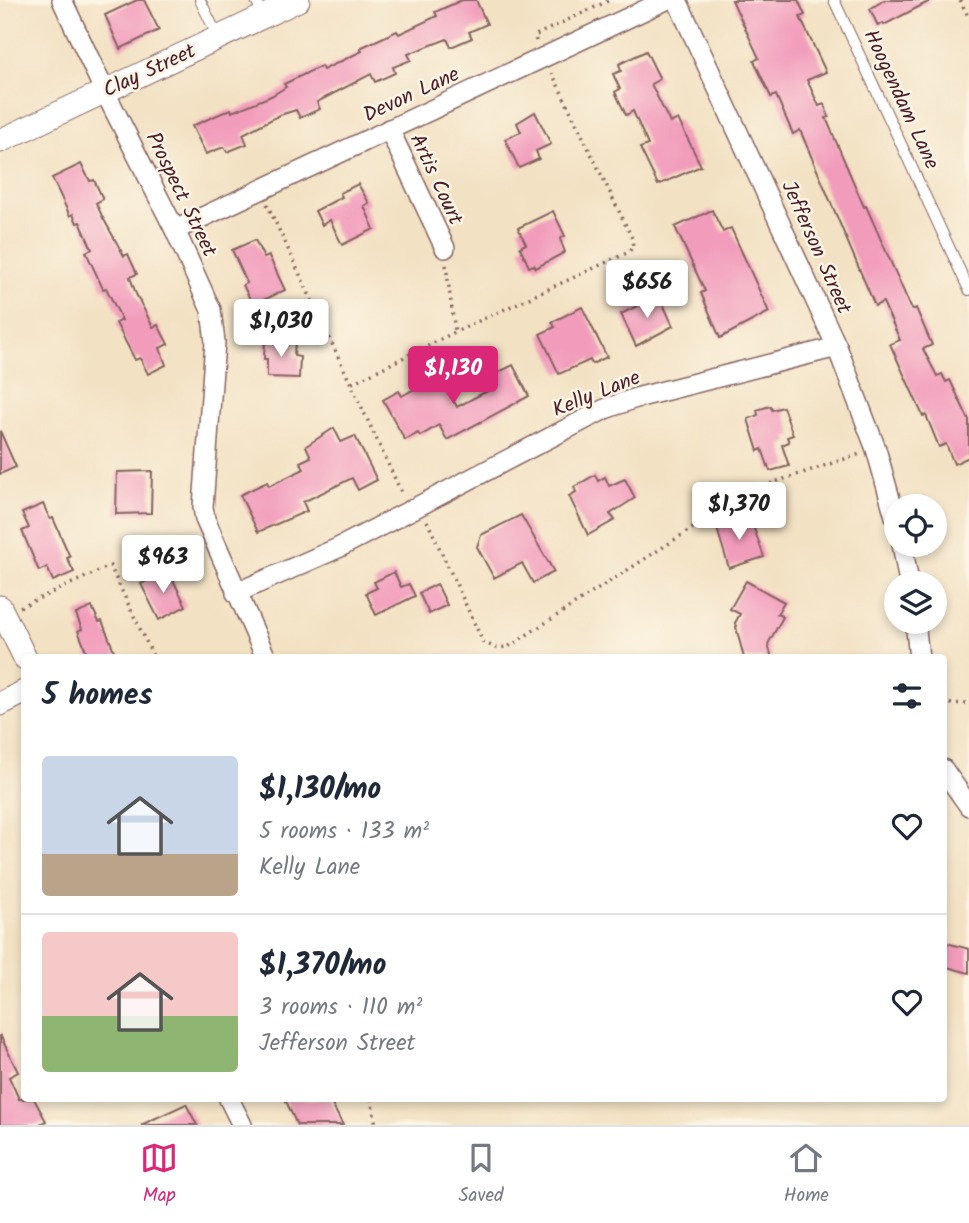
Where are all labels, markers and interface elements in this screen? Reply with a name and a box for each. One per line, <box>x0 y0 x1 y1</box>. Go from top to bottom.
street label: Hoogendam Lane <box>854 24 948 176</box>
street label: Clay Street <box>98 35 202 107</box>
street label: Devon Lane <box>358 58 466 132</box>
street label: Prospect Street <box>136 127 226 264</box>
street label: Artis Court <box>400 128 472 232</box>
street label: Jefferson Street <box>772 176 860 320</box>
pin: $656 <box>606 260 688 320</box>
text: $656 <box>622 265 672 301</box>
pin: $1,030 <box>224 300 338 359</box>
text: $1,030 <box>250 304 312 340</box>
pin: $1,130 <box>396 346 510 406</box>
text: $1,130 <box>424 351 482 387</box>
street label: Kelly Lane <box>548 362 646 427</box>
pin: $1,370 <box>682 482 796 542</box>
text: $1,370 <box>708 487 770 523</box>
map controls <box>884 494 947 634</box>
button: locate <box>884 494 947 557</box>
pin: $963 <box>122 536 204 595</box>
text: $963 <box>138 540 188 576</box>
button: layers <box>884 571 947 634</box>
text: 5 homes <box>42 672 153 720</box>
icon: filters <box>888 677 926 715</box>
text: $1,130/mo <box>259 766 381 814</box>
icon: home <box>98 784 182 868</box>
icon: heart <box>888 807 926 845</box>
text: 5 rooms · 133 m² <box>259 814 429 850</box>
text: Kelly Lane <box>259 850 360 886</box>
text: $1,370/mo <box>259 942 386 990</box>
icon: home <box>98 960 182 1044</box>
icon: heart <box>888 983 926 1021</box>
text: 3 rooms · 110 m² <box>259 990 422 1026</box>
text: Jefferson Street <box>259 1026 415 1062</box>
tab: Map <box>140 1139 178 1211</box>
tab: Saved <box>458 1139 504 1211</box>
tab: Home <box>784 1139 829 1211</box>

